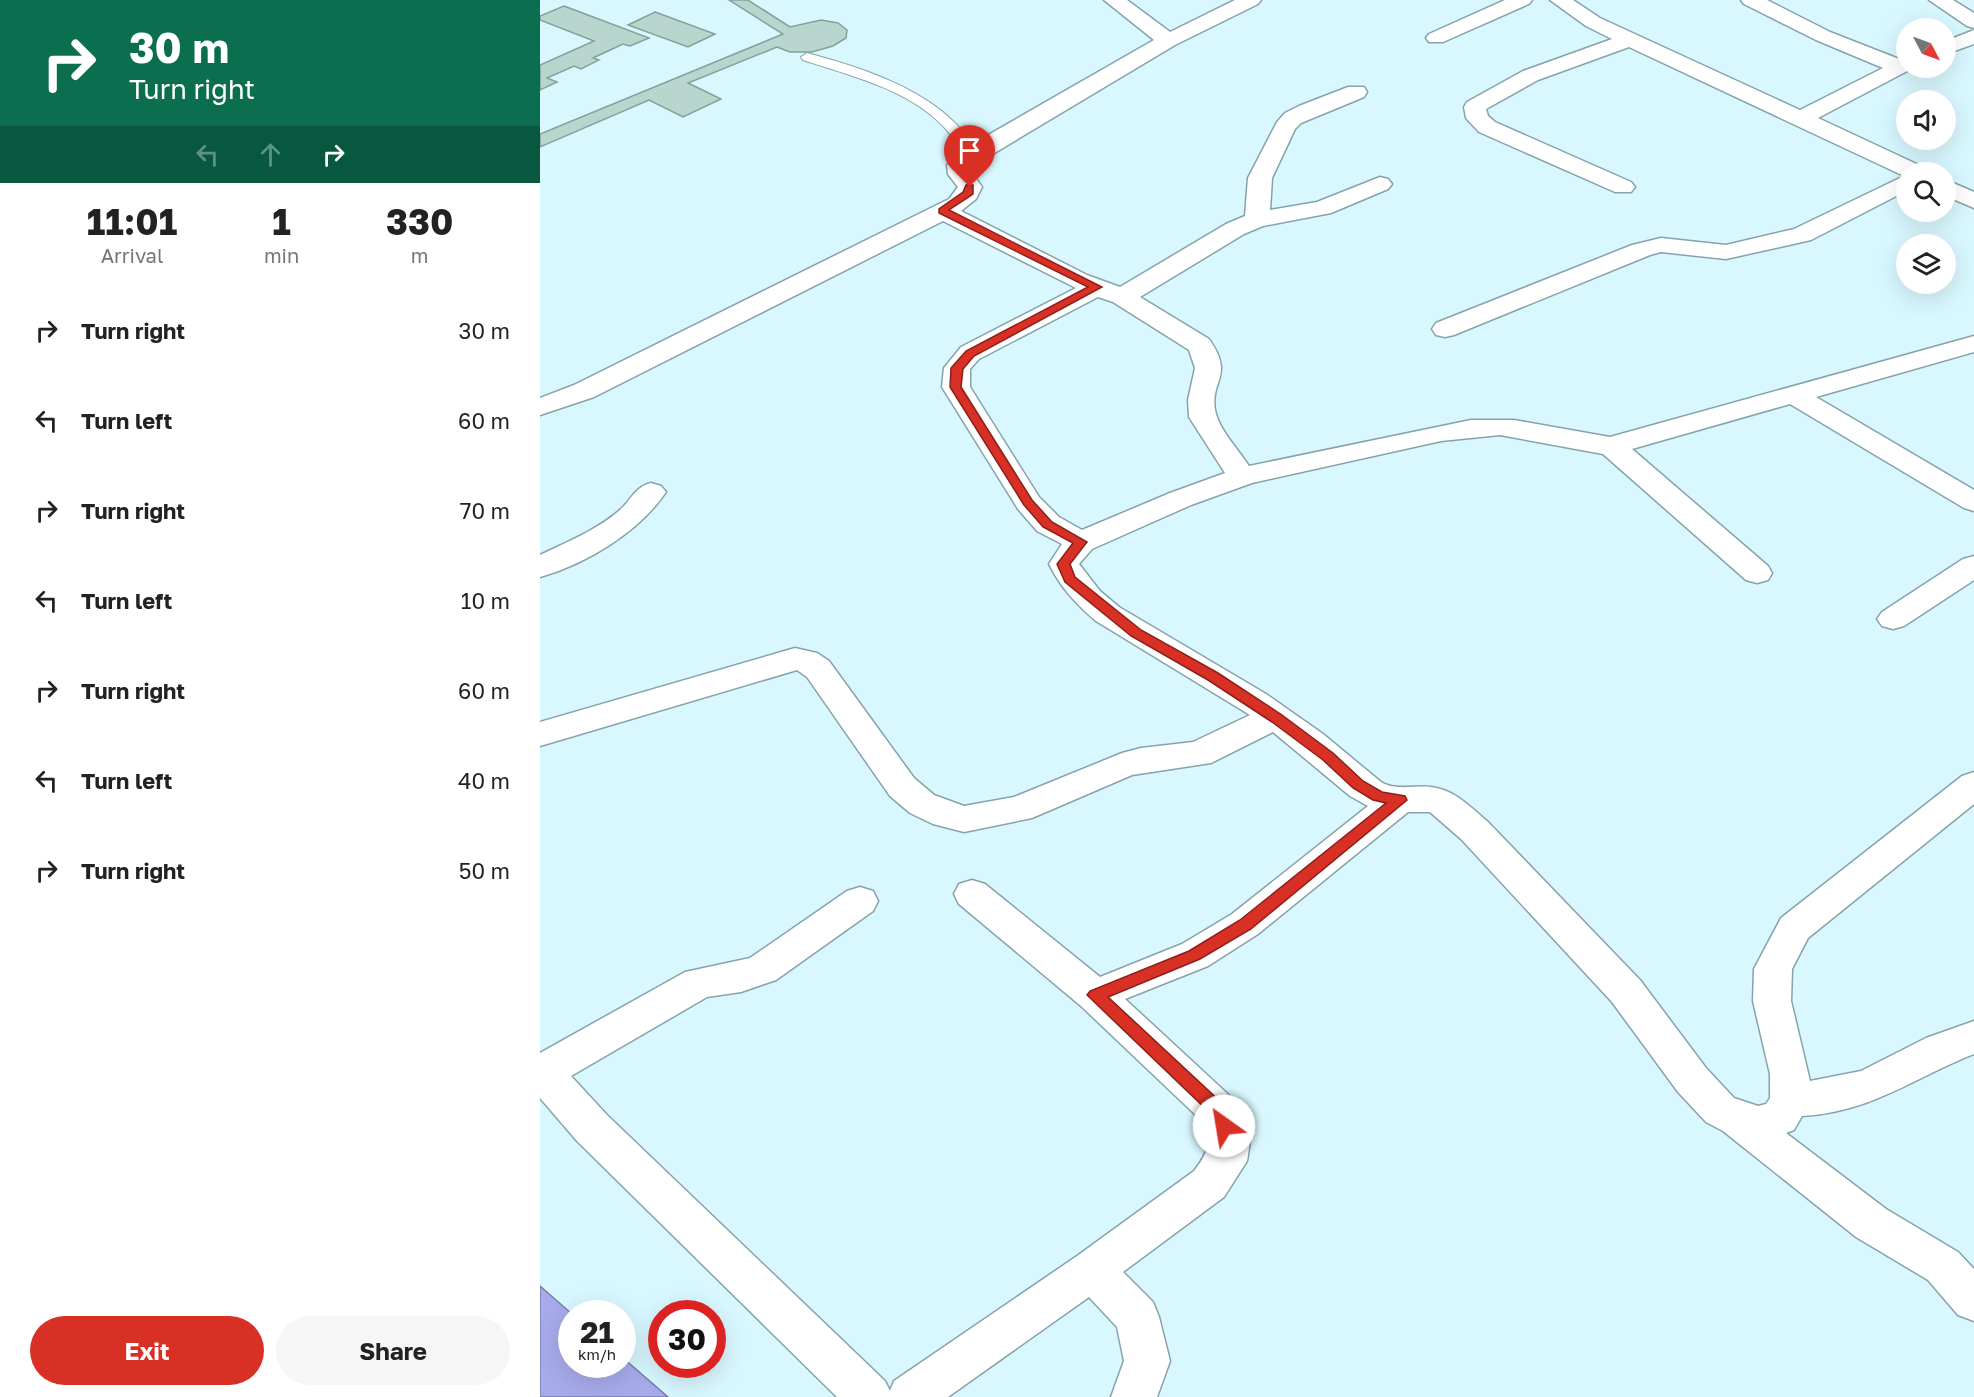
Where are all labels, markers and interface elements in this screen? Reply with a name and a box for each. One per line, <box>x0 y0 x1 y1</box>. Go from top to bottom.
north arrow <box>1896 18 1956 78</box>
map controls <box>1896 18 1956 294</box>
text: 30 m <box>129 22 229 72</box>
icon: right <box>30 24 108 102</box>
text: Turn right <box>129 73 255 105</box>
button: sound <box>1896 90 1956 150</box>
pin <box>944 125 995 187</box>
icon: arrive <box>953 134 986 167</box>
icon: left <box>191 138 224 171</box>
icon: ahead <box>254 138 287 171</box>
icon: right <box>317 138 350 171</box>
button: search <box>1896 162 1956 222</box>
text: 11:01 <box>87 200 177 243</box>
text: 1 <box>272 200 291 243</box>
text: 330 <box>386 200 453 243</box>
button: layers <box>1896 234 1956 294</box>
text: Arrival <box>101 243 163 267</box>
text: min <box>264 243 299 267</box>
text: m <box>411 243 429 267</box>
icon: right <box>30 314 63 347</box>
text: Turn right <box>81 317 185 344</box>
text: 30 m <box>459 317 510 344</box>
icon: left <box>30 404 63 437</box>
text: Turn left <box>81 407 172 434</box>
text: 60 m <box>458 407 510 434</box>
icon: right <box>30 494 63 527</box>
text: Turn right <box>81 497 185 524</box>
text: 70 m <box>460 497 510 524</box>
icon: left <box>30 584 63 617</box>
text: Turn left <box>81 587 172 614</box>
text: 10 m <box>461 587 510 614</box>
icon: right <box>30 674 63 707</box>
text: Turn right <box>81 677 185 704</box>
text: 60 m <box>458 677 510 704</box>
icon: left <box>30 764 63 797</box>
text: Turn left <box>81 767 172 794</box>
text: 40 m <box>458 767 510 794</box>
icon: right <box>30 854 63 887</box>
text: Turn right <box>81 857 185 884</box>
text: 50 m <box>459 857 510 884</box>
position arrow <box>1192 1094 1256 1158</box>
speed limit sign: 30 <box>648 1300 726 1378</box>
text: 21 <box>580 1314 614 1350</box>
button: Exit <box>30 1316 264 1385</box>
button: Share <box>276 1316 510 1385</box>
text: km/h <box>578 1345 616 1363</box>

